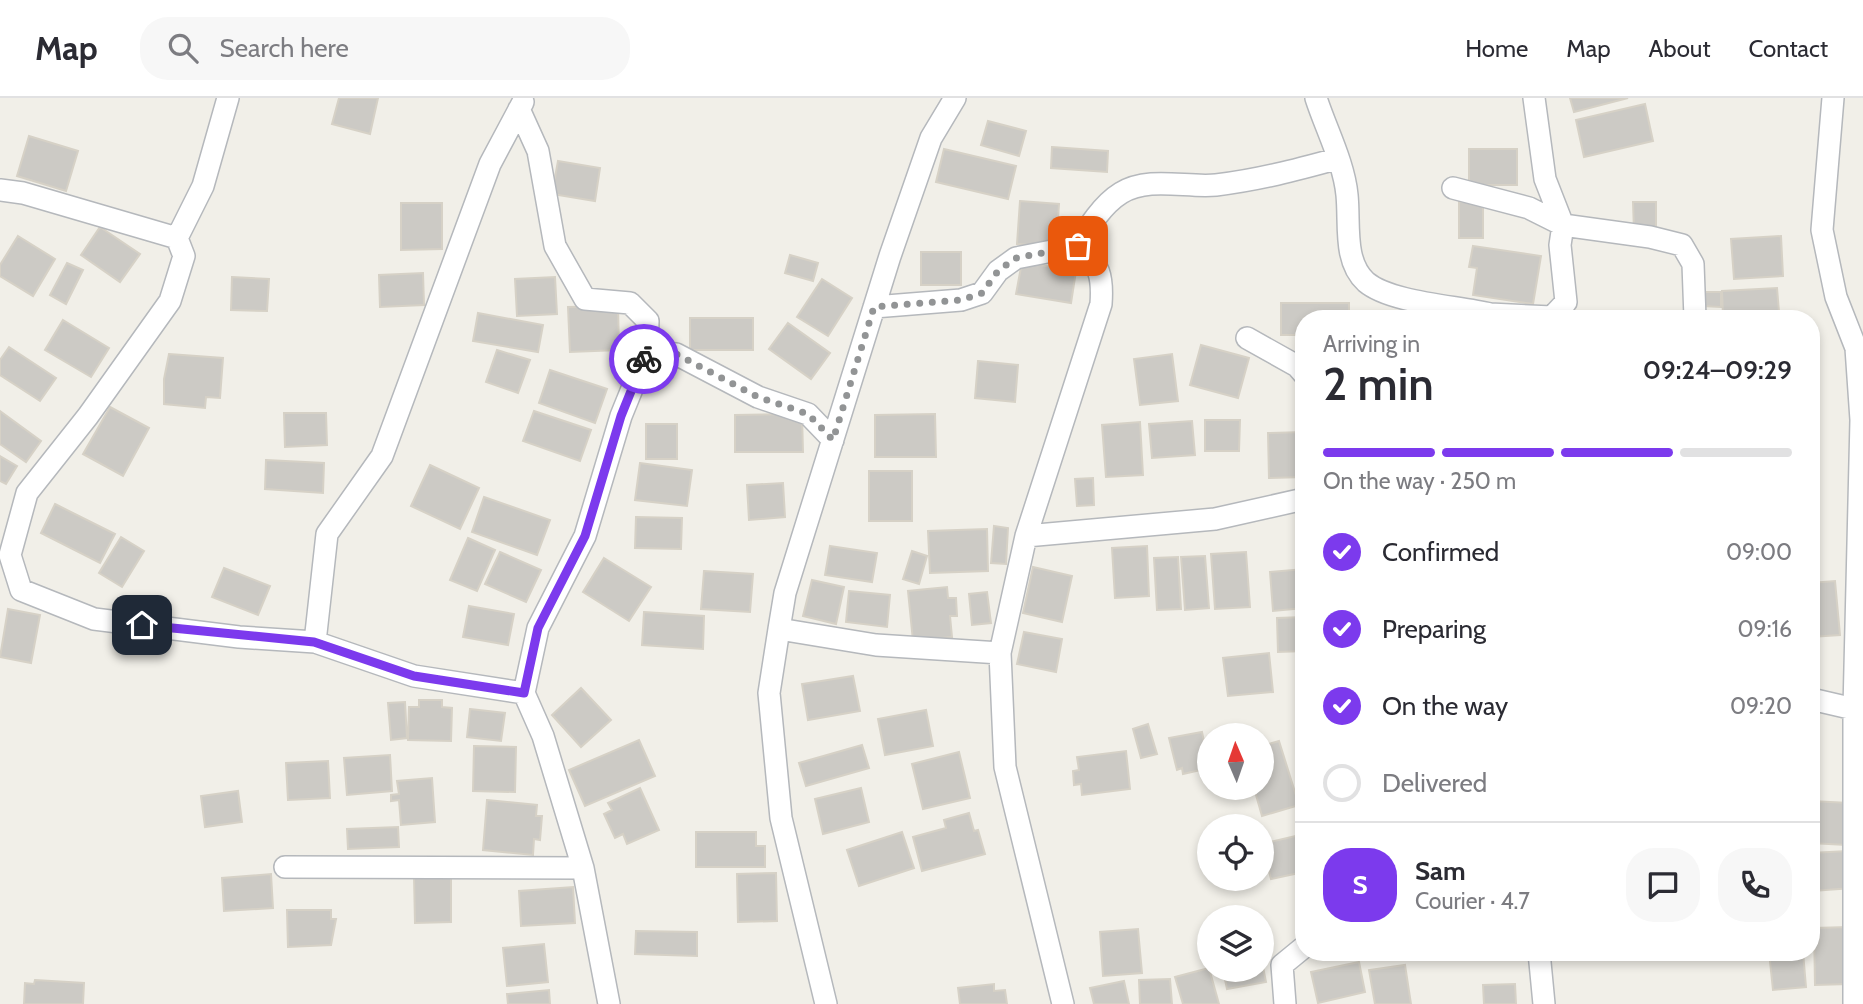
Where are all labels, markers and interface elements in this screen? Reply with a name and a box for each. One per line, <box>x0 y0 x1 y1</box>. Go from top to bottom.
search box <box>140 17 630 80</box>
text: Map <box>35 28 98 68</box>
icon: search <box>164 29 202 67</box>
text: Search here <box>220 32 349 64</box>
text: Home <box>1465 34 1528 63</box>
text: Map <box>1566 34 1611 63</box>
text: About <box>1649 34 1711 63</box>
text: Contact <box>1749 34 1828 63</box>
pin <box>1048 216 1108 276</box>
icon: bag <box>1059 227 1097 265</box>
courier <box>609 324 679 394</box>
text: Arriving in <box>1323 330 1420 358</box>
icon: bike <box>625 340 663 378</box>
text: 09:24–09:29 <box>1643 354 1792 386</box>
text: 2 min <box>1323 356 1434 412</box>
text: On the way · 250 m <box>1323 467 1516 495</box>
icon: check <box>1323 533 1361 571</box>
text: Confirmed <box>1382 536 1499 568</box>
text: 09:00 <box>1726 538 1792 566</box>
pin <box>112 595 172 655</box>
icon: home <box>123 606 161 644</box>
icon: check <box>1323 610 1361 648</box>
text: Preparing <box>1382 613 1486 645</box>
text: 09:16 <box>1738 615 1792 643</box>
icon: check <box>1323 687 1361 725</box>
text: On the way <box>1382 690 1508 722</box>
text: 09:20 <box>1730 692 1792 720</box>
north arrow <box>1197 723 1274 800</box>
map controls <box>1197 723 1274 982</box>
text: Delivered <box>1382 767 1487 799</box>
button: locate <box>1197 814 1274 891</box>
button: chat <box>1626 848 1700 922</box>
button: phone <box>1718 848 1792 922</box>
text: Sam <box>1415 855 1466 887</box>
text: S <box>1352 869 1368 901</box>
text: Courier · 4.7 <box>1415 887 1530 915</box>
button: layers <box>1197 905 1274 982</box>

